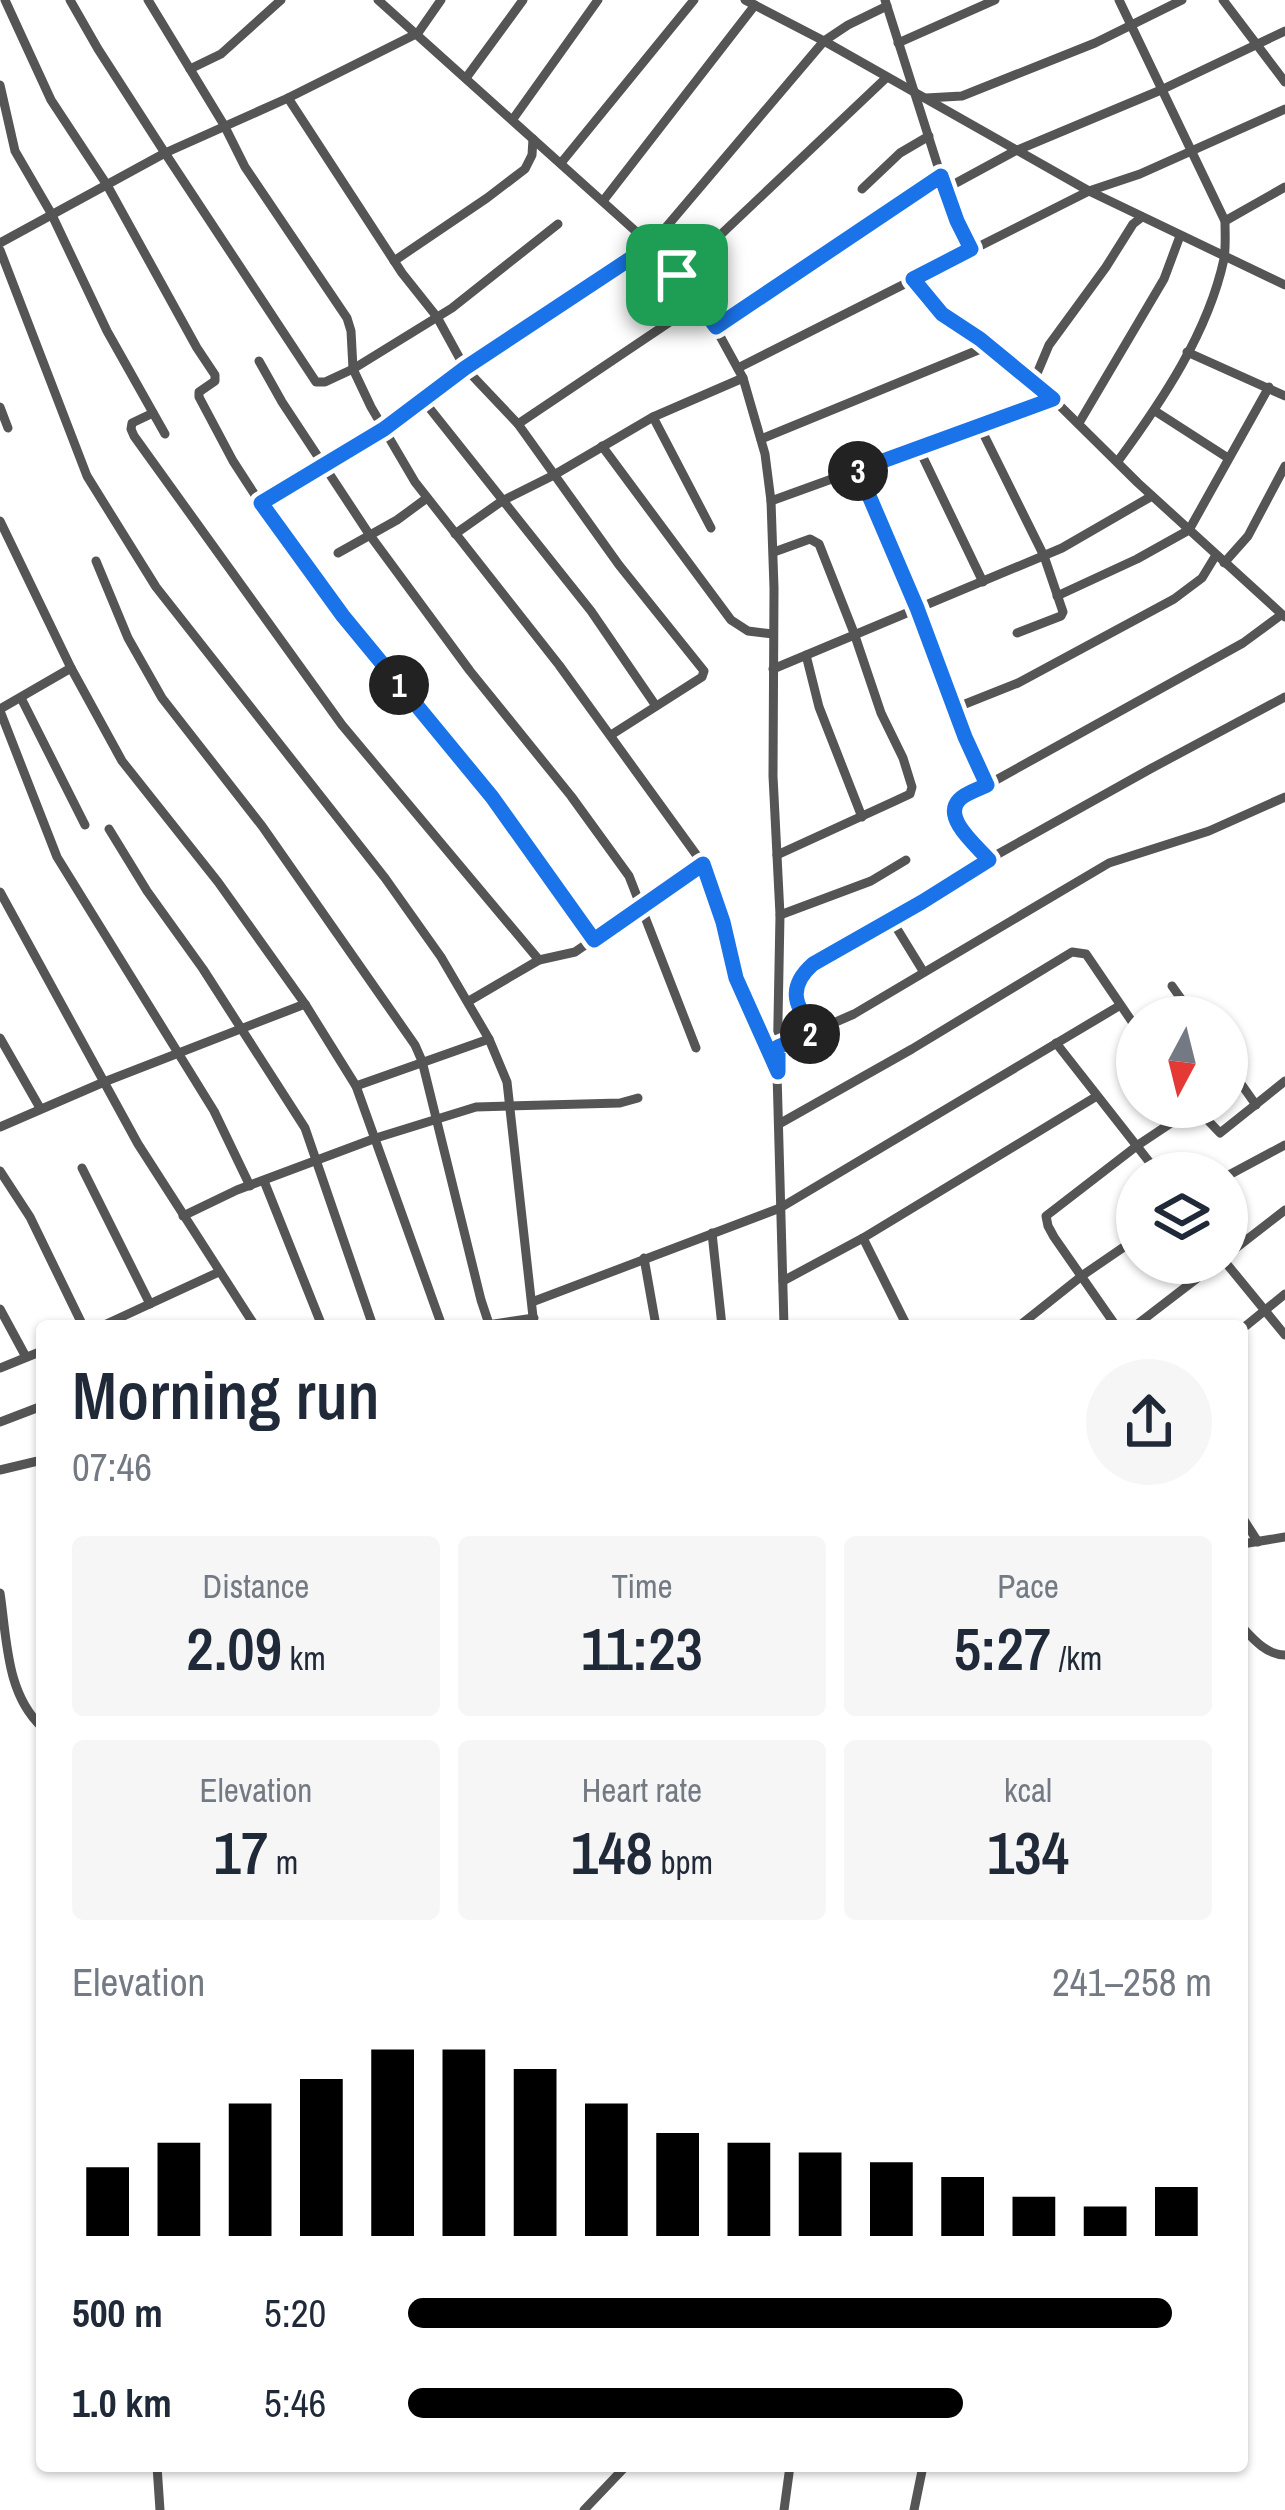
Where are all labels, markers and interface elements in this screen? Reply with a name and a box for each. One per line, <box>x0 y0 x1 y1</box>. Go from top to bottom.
pin <box>626 224 728 326</box>
icon: arrive <box>644 242 710 308</box>
pin: 3 <box>828 441 888 501</box>
text: 3 <box>850 449 866 493</box>
pin: 1 <box>369 655 429 715</box>
text: 1 <box>391 663 407 707</box>
north arrow <box>1116 996 1248 1128</box>
map controls <box>1116 996 1248 1284</box>
pin: 2 <box>780 1004 840 1064</box>
text: 2 <box>802 1012 818 1056</box>
button: layers <box>1116 1152 1248 1284</box>
text: Morning run <box>72 1351 380 1440</box>
button: share <box>1086 1359 1212 1485</box>
text: 07:46 <box>72 1441 152 1493</box>
text: Distance <box>203 1564 309 1608</box>
text: Time <box>611 1564 673 1608</box>
text: Pace <box>997 1564 1059 1608</box>
text: 2.09 <box>186 1608 282 1689</box>
text: 11:23 <box>581 1608 703 1689</box>
text: 5:27 <box>954 1608 1051 1689</box>
text: km <box>282 1636 326 1680</box>
text: /km <box>1051 1636 1102 1680</box>
text: Elevation <box>200 1768 312 1812</box>
text: Heart rate <box>582 1768 702 1812</box>
text: kcal <box>1004 1768 1052 1812</box>
text: 17 <box>214 1812 268 1893</box>
text: 148 <box>571 1812 653 1893</box>
text: 134 <box>987 1812 1069 1893</box>
text: m <box>268 1840 298 1884</box>
text: bpm <box>653 1840 713 1884</box>
text: Elevation <box>72 1956 205 2008</box>
text: 241–258 m <box>1052 1956 1212 2008</box>
text: 500 m <box>72 2287 163 2339</box>
text: 5:20 <box>264 2287 326 2339</box>
text: 1.0 km <box>72 2377 172 2429</box>
text: 5:46 <box>264 2377 326 2429</box>

